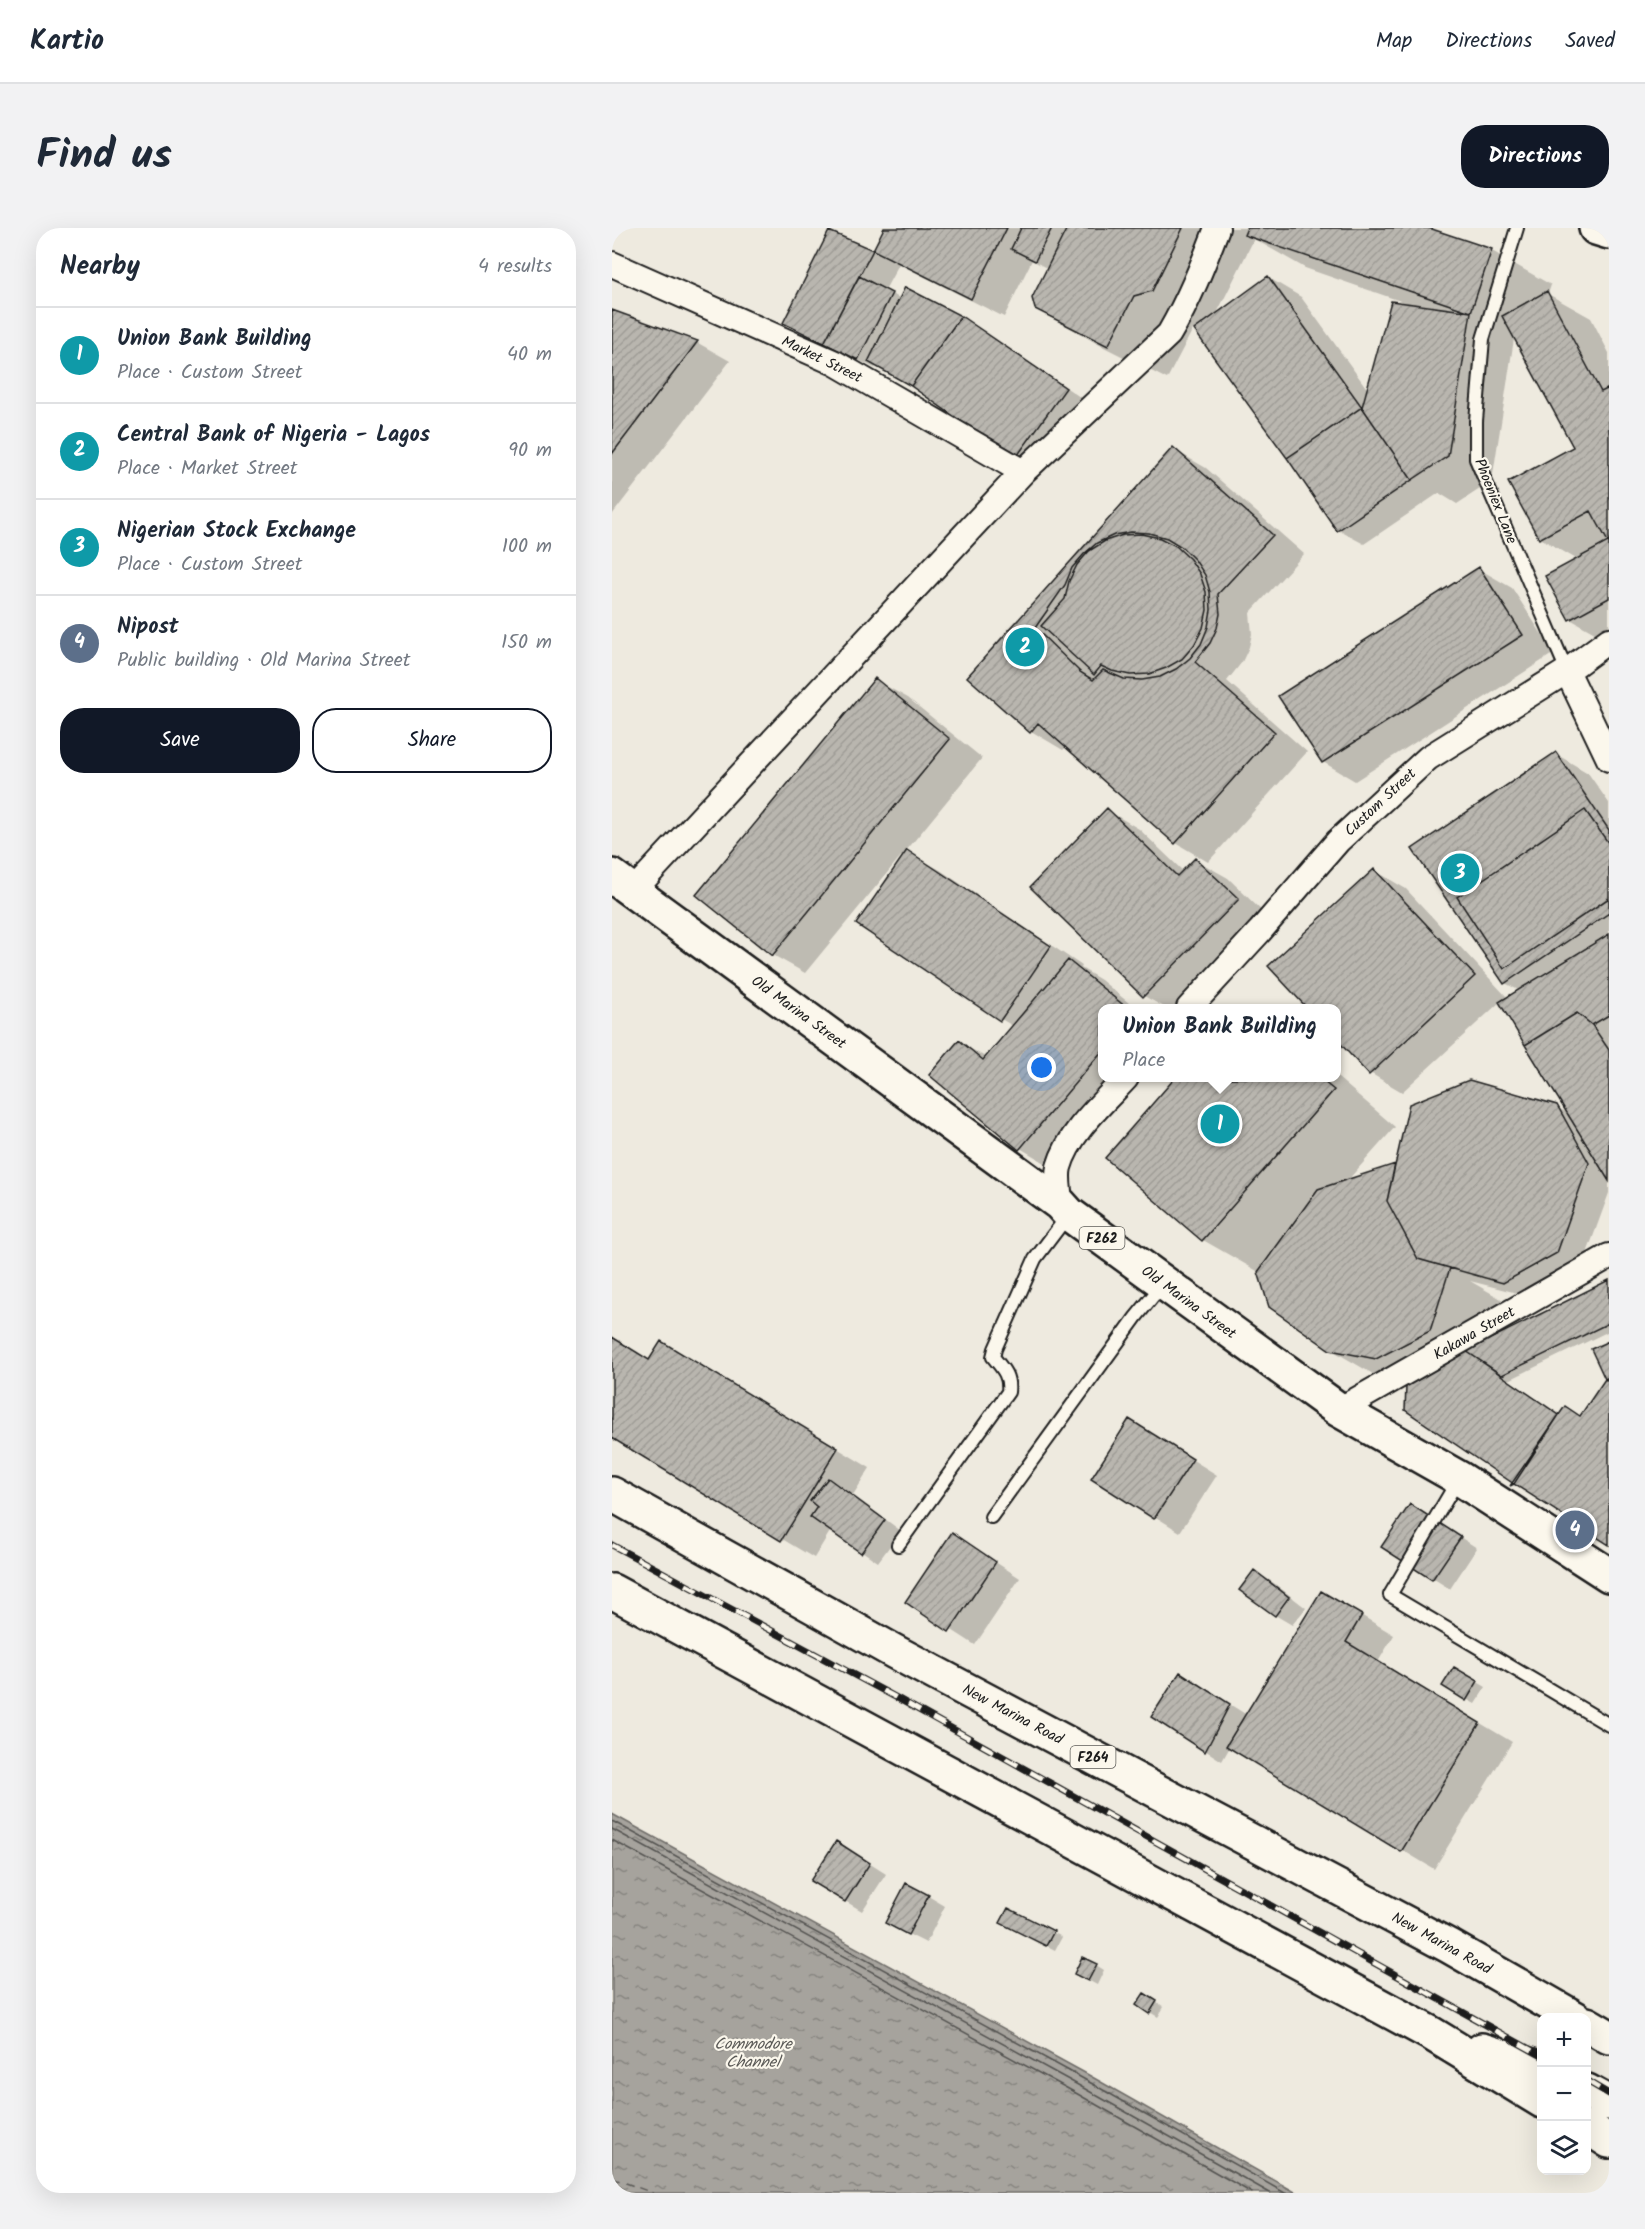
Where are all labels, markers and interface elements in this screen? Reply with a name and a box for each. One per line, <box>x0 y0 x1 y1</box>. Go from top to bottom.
text: Kartio <box>30 19 104 64</box>
text: Map <box>1376 25 1412 58</box>
text: Directions <box>1445 25 1532 58</box>
text: Saved <box>1565 25 1615 58</box>
text: Find us <box>36 123 172 190</box>
button: Directions <box>1461 125 1609 188</box>
text: Nearby <box>60 246 140 288</box>
text: 4 results <box>478 251 552 283</box>
text: Union Bank Building <box>117 322 311 357</box>
street label: Market Street <box>777 330 866 390</box>
text: 1 <box>76 339 83 371</box>
text: 40 m <box>507 339 552 371</box>
text: Place · Custom Street <box>117 357 302 389</box>
text: Central Bank of Nigeria - Lagos <box>117 418 430 453</box>
text: 2 <box>74 435 85 467</box>
text: 90 m <box>508 435 552 467</box>
text: Place · Market Street <box>117 453 297 485</box>
street label: Phoeniex Lane <box>1467 455 1523 548</box>
text: Nigerian Stock Exchange <box>117 514 356 549</box>
text: 3 <box>74 531 85 563</box>
text: 100 m <box>502 531 552 563</box>
text: Place · Custom Street <box>117 549 302 581</box>
text: Nipost <box>117 610 179 645</box>
pin: 2 <box>1006 624 1044 670</box>
text: 4 <box>74 627 85 659</box>
text: 150 m <box>501 627 552 659</box>
text: Public building · Old Marina Street <box>117 645 411 677</box>
button: Save <box>60 708 300 773</box>
button: Share <box>312 708 552 773</box>
street label: Custom Street <box>1339 763 1422 843</box>
pin: 3 <box>1440 850 1480 896</box>
street label: Old Marina Street <box>746 970 851 1056</box>
popup <box>1098 1004 1341 1082</box>
text: Union Bank Building <box>1122 1010 1317 1045</box>
text: Place <box>1122 1045 1165 1077</box>
your location <box>1027 1053 1056 1082</box>
pin: 1 <box>1200 1102 1240 1146</box>
road number: F262 <box>1080 1227 1124 1249</box>
street label: Old Marina Street <box>1136 1260 1241 1346</box>
street label: Kakawa Street <box>1429 1301 1520 1367</box>
pin: 4 <box>1556 1508 1594 1552</box>
street label: New Marina Road <box>958 1678 1068 1752</box>
road number: F264 <box>1070 1746 1116 1768</box>
street label: New Marina Road <box>1387 1906 1497 1982</box>
map controls <box>1537 2013 1591 2175</box>
button: + <box>1537 2013 1591 2067</box>
water label: Commodore Channel <box>714 2032 793 2075</box>
button: − <box>1537 2067 1591 2121</box>
button: layers <box>1537 2121 1591 2175</box>

